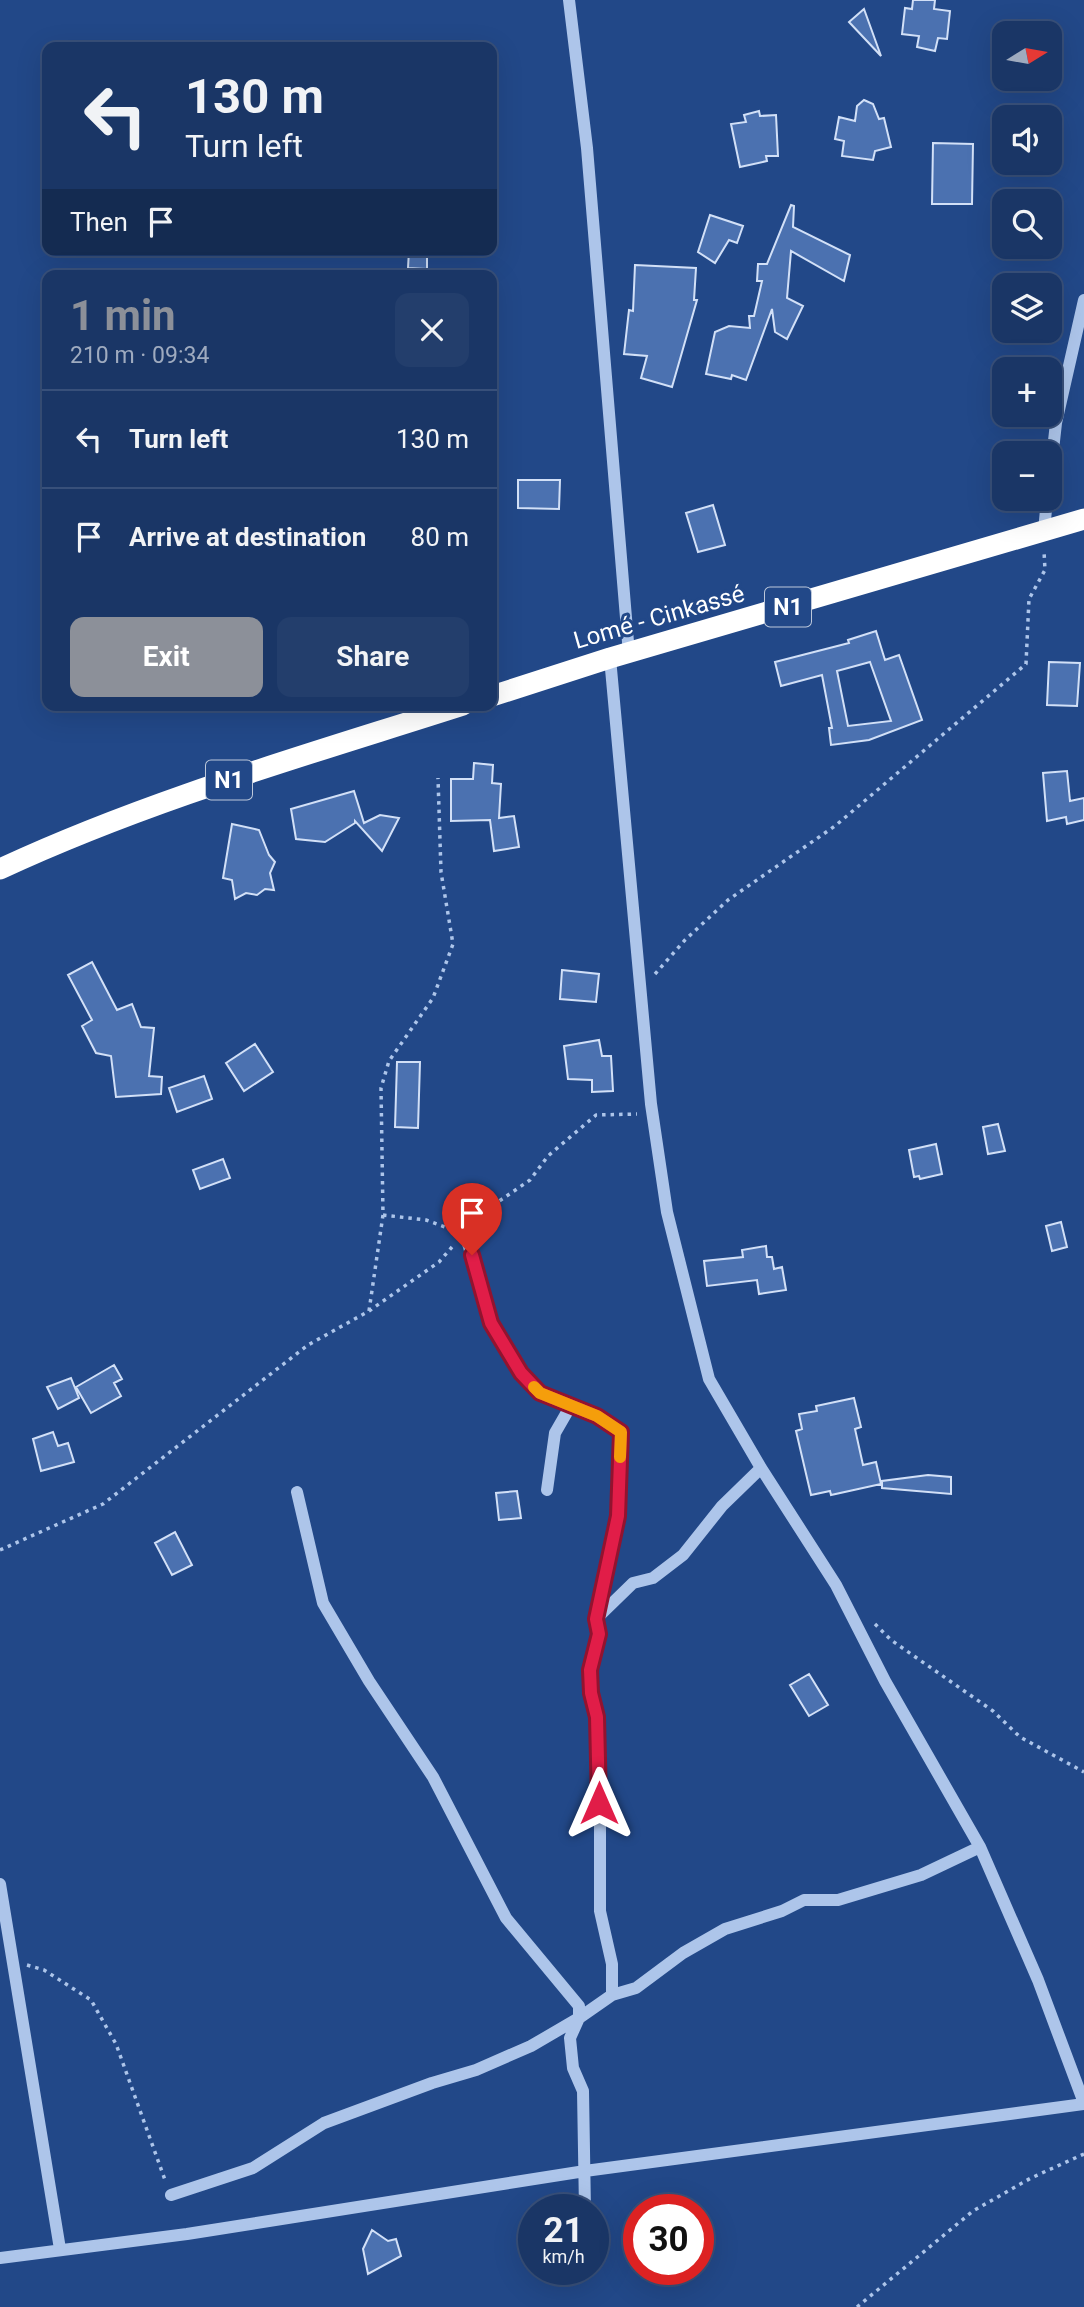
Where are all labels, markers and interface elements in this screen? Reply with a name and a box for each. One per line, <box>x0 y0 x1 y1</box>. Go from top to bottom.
north arrow <box>992 21 1062 91</box>
map controls <box>992 21 1062 511</box>
text: 130 m <box>185 68 324 125</box>
icon: left <box>70 70 161 161</box>
button: sound <box>992 105 1062 175</box>
text: Turn left <box>185 127 303 165</box>
button: search <box>992 189 1062 259</box>
icon: arrive <box>142 203 180 241</box>
text: Then <box>70 207 128 237</box>
button: layers <box>992 273 1062 343</box>
text: 1 min <box>70 291 176 340</box>
button: close <box>395 293 469 367</box>
text: 210 m · 09:34 <box>70 342 209 369</box>
button: + <box>992 357 1062 427</box>
icon: left <box>70 420 108 458</box>
text: Turn left <box>129 424 228 454</box>
text: 130 m <box>396 424 469 454</box>
button: − <box>992 441 1062 511</box>
icon: arrive <box>70 518 108 556</box>
text: Arrive at destination <box>129 522 366 552</box>
text: 80 m <box>411 522 469 552</box>
street label: Lomé - Cinkassé <box>570 579 748 655</box>
road number: N1 <box>765 587 811 626</box>
button: Exit <box>70 617 263 697</box>
button: Share <box>277 617 469 697</box>
road number: N1 <box>206 760 252 800</box>
pin <box>442 1183 502 1255</box>
icon: arrive <box>453 1194 491 1232</box>
position arrow <box>562 1766 636 1840</box>
speed limit sign: 30 <box>623 2194 714 2285</box>
text: 21 <box>543 2210 584 2251</box>
text: km/h <box>542 2246 585 2267</box>

